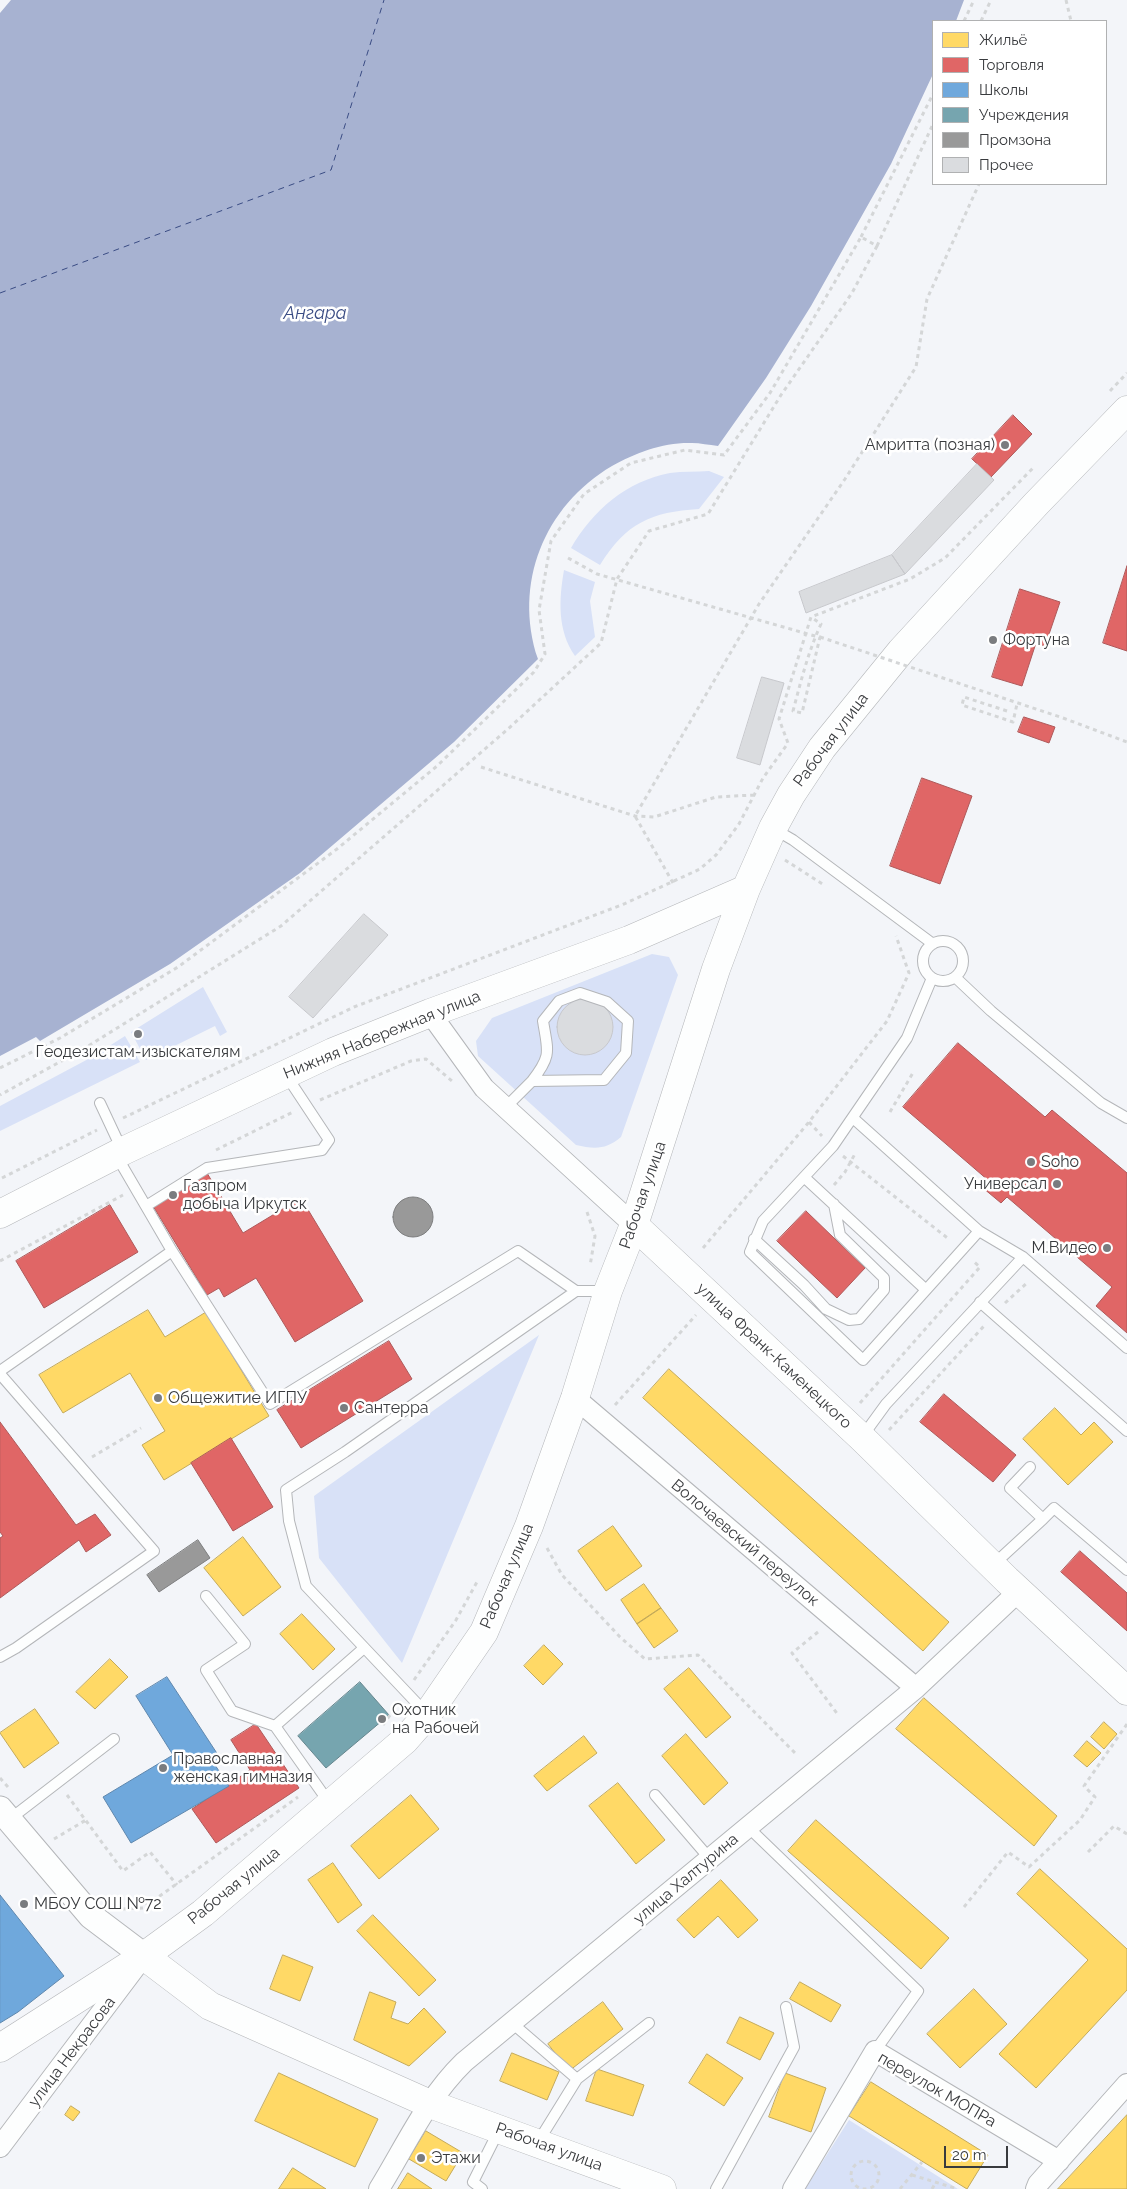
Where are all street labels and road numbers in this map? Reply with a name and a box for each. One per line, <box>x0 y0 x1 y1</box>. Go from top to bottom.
street label: Рабочая улица <box>790 689 872 791</box>
street label: Нижняя Набережная улица <box>281 987 483 1083</box>
street label: Рабочая улица <box>616 1139 670 1251</box>
street label: улица Франк-Каменецкого <box>692 1279 856 1433</box>
street label: Волочаевский переулок <box>667 1476 823 1610</box>
street label: Рабочая улица <box>476 1520 538 1632</box>
street label: улица Халтурина <box>630 1830 742 1928</box>
street label: Рабочая улица <box>184 1843 284 1929</box>
street label: улица Некрасова <box>24 1993 120 2111</box>
street label: переулок МОПРа <box>874 2048 1000 2132</box>
street label: Рабочая улица <box>493 2119 605 2175</box>

